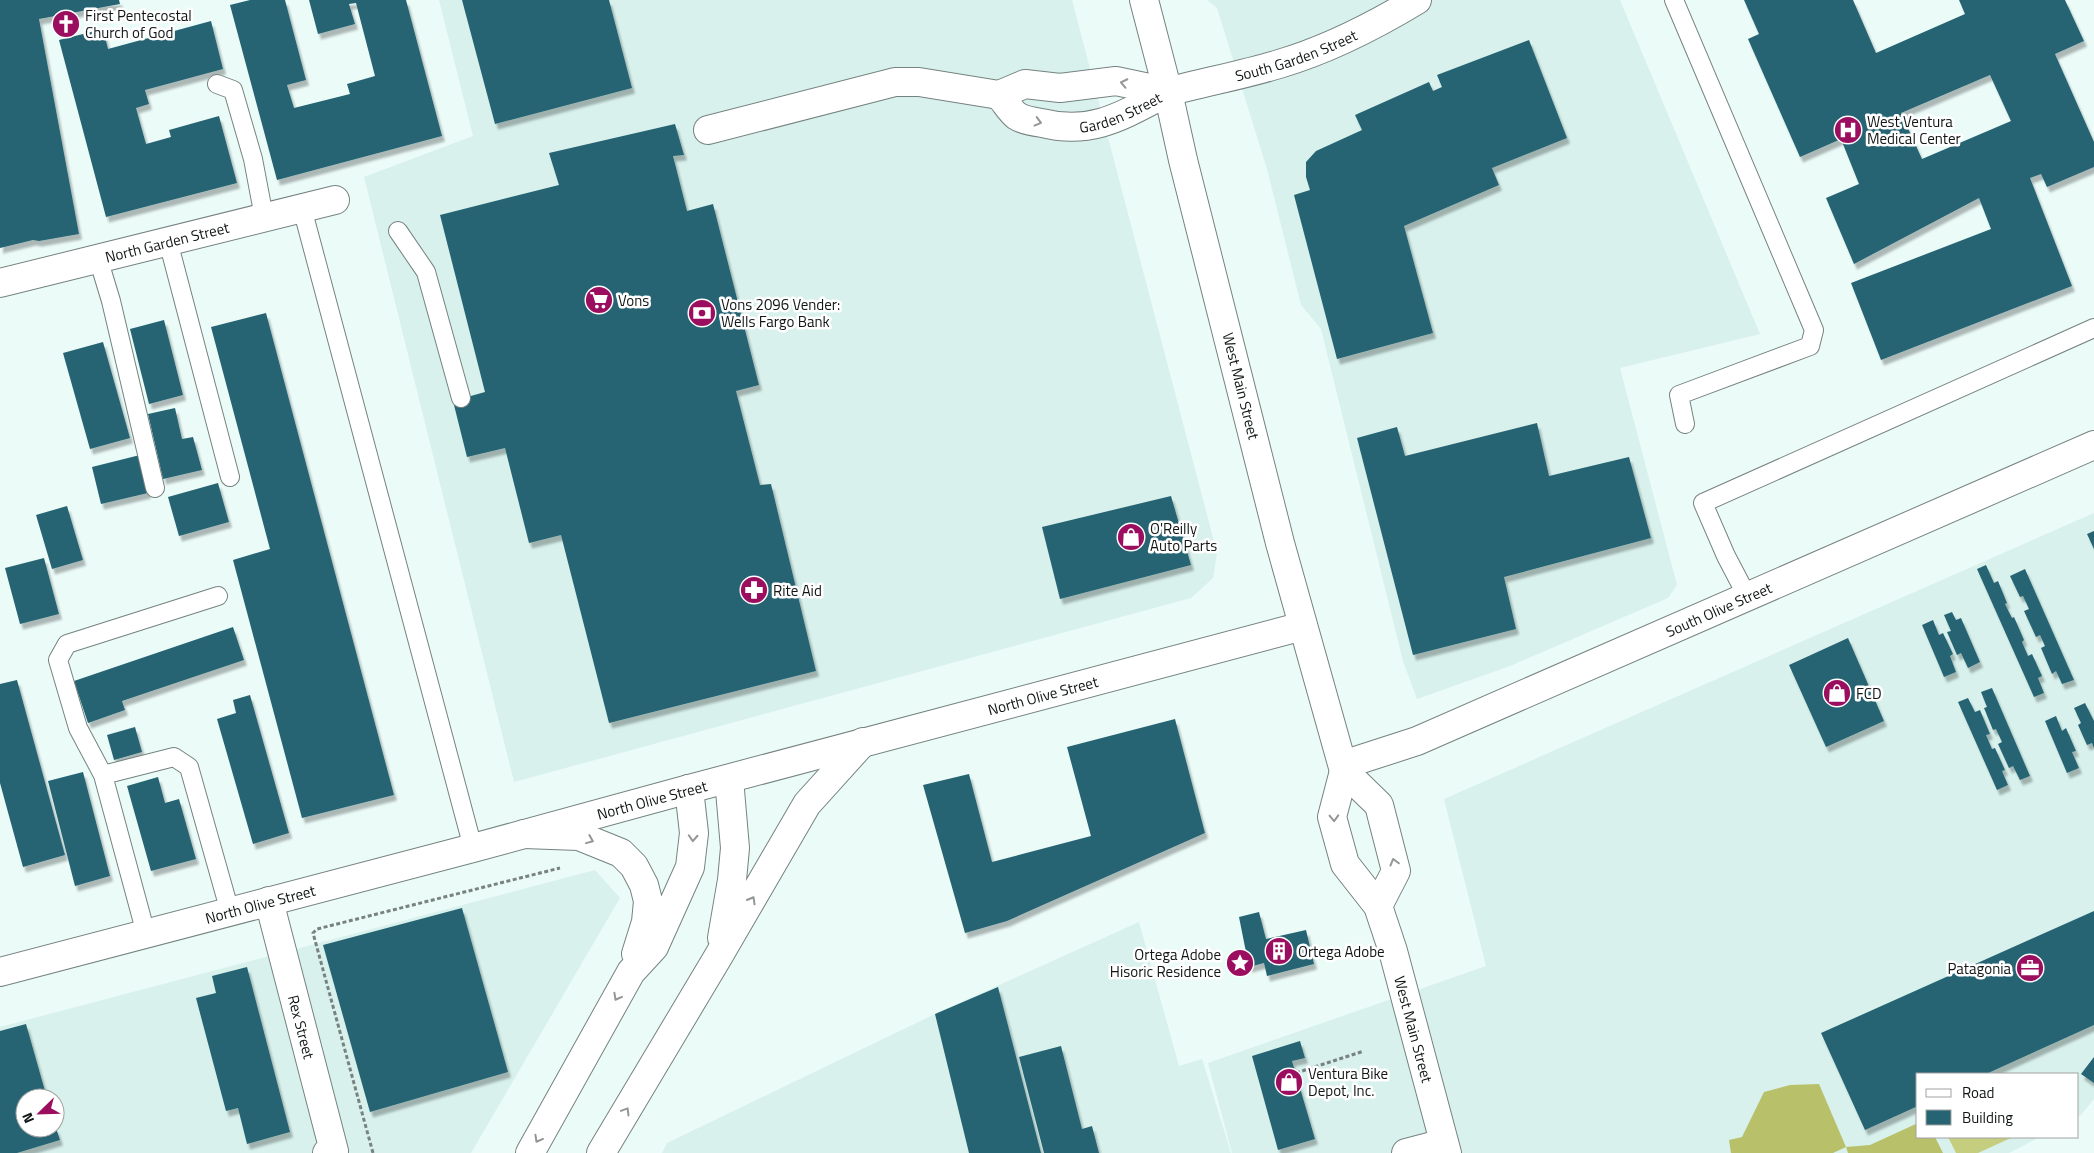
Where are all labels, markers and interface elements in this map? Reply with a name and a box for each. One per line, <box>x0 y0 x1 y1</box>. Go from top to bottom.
place label: First Pentecostal Church of God <box>85 4 192 44</box>
church icon: First Pentecostal Church of God <box>51 9 81 39</box>
street label: South Garden Street <box>1233 23 1361 87</box>
one-way arrow <box>1120 78 1129 88</box>
street label: Garden Street <box>1078 86 1166 138</box>
place label: West Ventura Medical Center <box>1867 110 1961 150</box>
hospital icon: West Ventura Medical Center <box>1833 115 1863 145</box>
one-way arrow <box>1033 116 1042 127</box>
street label: North Garden Street <box>102 215 232 268</box>
supermarket icon: Vons <box>584 285 614 315</box>
place label: Vons <box>618 289 649 312</box>
place label: Vons 2096 Vender: Wells Fargo Bank <box>721 293 840 333</box>
bank icon: Vons 2096 Vender: Wells Fargo Bank <box>687 298 717 328</box>
street label: West Main Street <box>1217 330 1266 443</box>
place label: O'Reilly Auto Parts <box>1150 517 1217 557</box>
shop icon: O'Reilly Auto Parts <box>1116 522 1146 552</box>
pharmacy icon: Rite Aid <box>739 575 769 605</box>
street label: South Olive Street <box>1662 575 1776 643</box>
place label: Rite Aid <box>773 579 822 602</box>
street label: North Olive Street <box>985 669 1101 721</box>
shop icon: FCD <box>1822 678 1852 708</box>
place label: FCD <box>1856 682 1882 705</box>
street label: North Olive Street <box>594 774 710 826</box>
one-way arrow <box>1329 814 1339 822</box>
one-way arrow <box>585 834 594 844</box>
one-way arrow <box>688 834 699 842</box>
one-way arrow <box>1389 858 1400 867</box>
street label: North Olive Street <box>203 878 319 929</box>
one-way arrow <box>745 896 755 905</box>
building icon: Ortega Adobe <box>1264 936 1294 966</box>
place label: Ortega Adobe <box>1298 940 1385 963</box>
place label: Ortega Adobe Hisoric Residence <box>1110 943 1221 983</box>
place icon: Ortega Adobe Hisoric Residence <box>1225 948 1255 978</box>
office icon: Patagonia <box>2015 953 2045 983</box>
place label: Patagonia <box>1947 957 2011 980</box>
street label: West Main Street <box>1389 973 1439 1086</box>
one-way arrow <box>613 991 623 1000</box>
street label: Rex Street <box>282 992 321 1062</box>
place label: Ventura Bike Depot, Inc. <box>1308 1062 1388 1102</box>
shop icon: Ventura Bike Depot, Inc. <box>1274 1067 1304 1097</box>
legend <box>1916 1073 2079 1138</box>
text: Road <box>1962 1081 1994 1104</box>
north arrow <box>15 1088 65 1138</box>
text: Building <box>1962 1106 2013 1129</box>
one-way arrow <box>619 1108 629 1117</box>
text: N <box>16 1110 39 1127</box>
one-way arrow <box>534 1133 544 1142</box>

